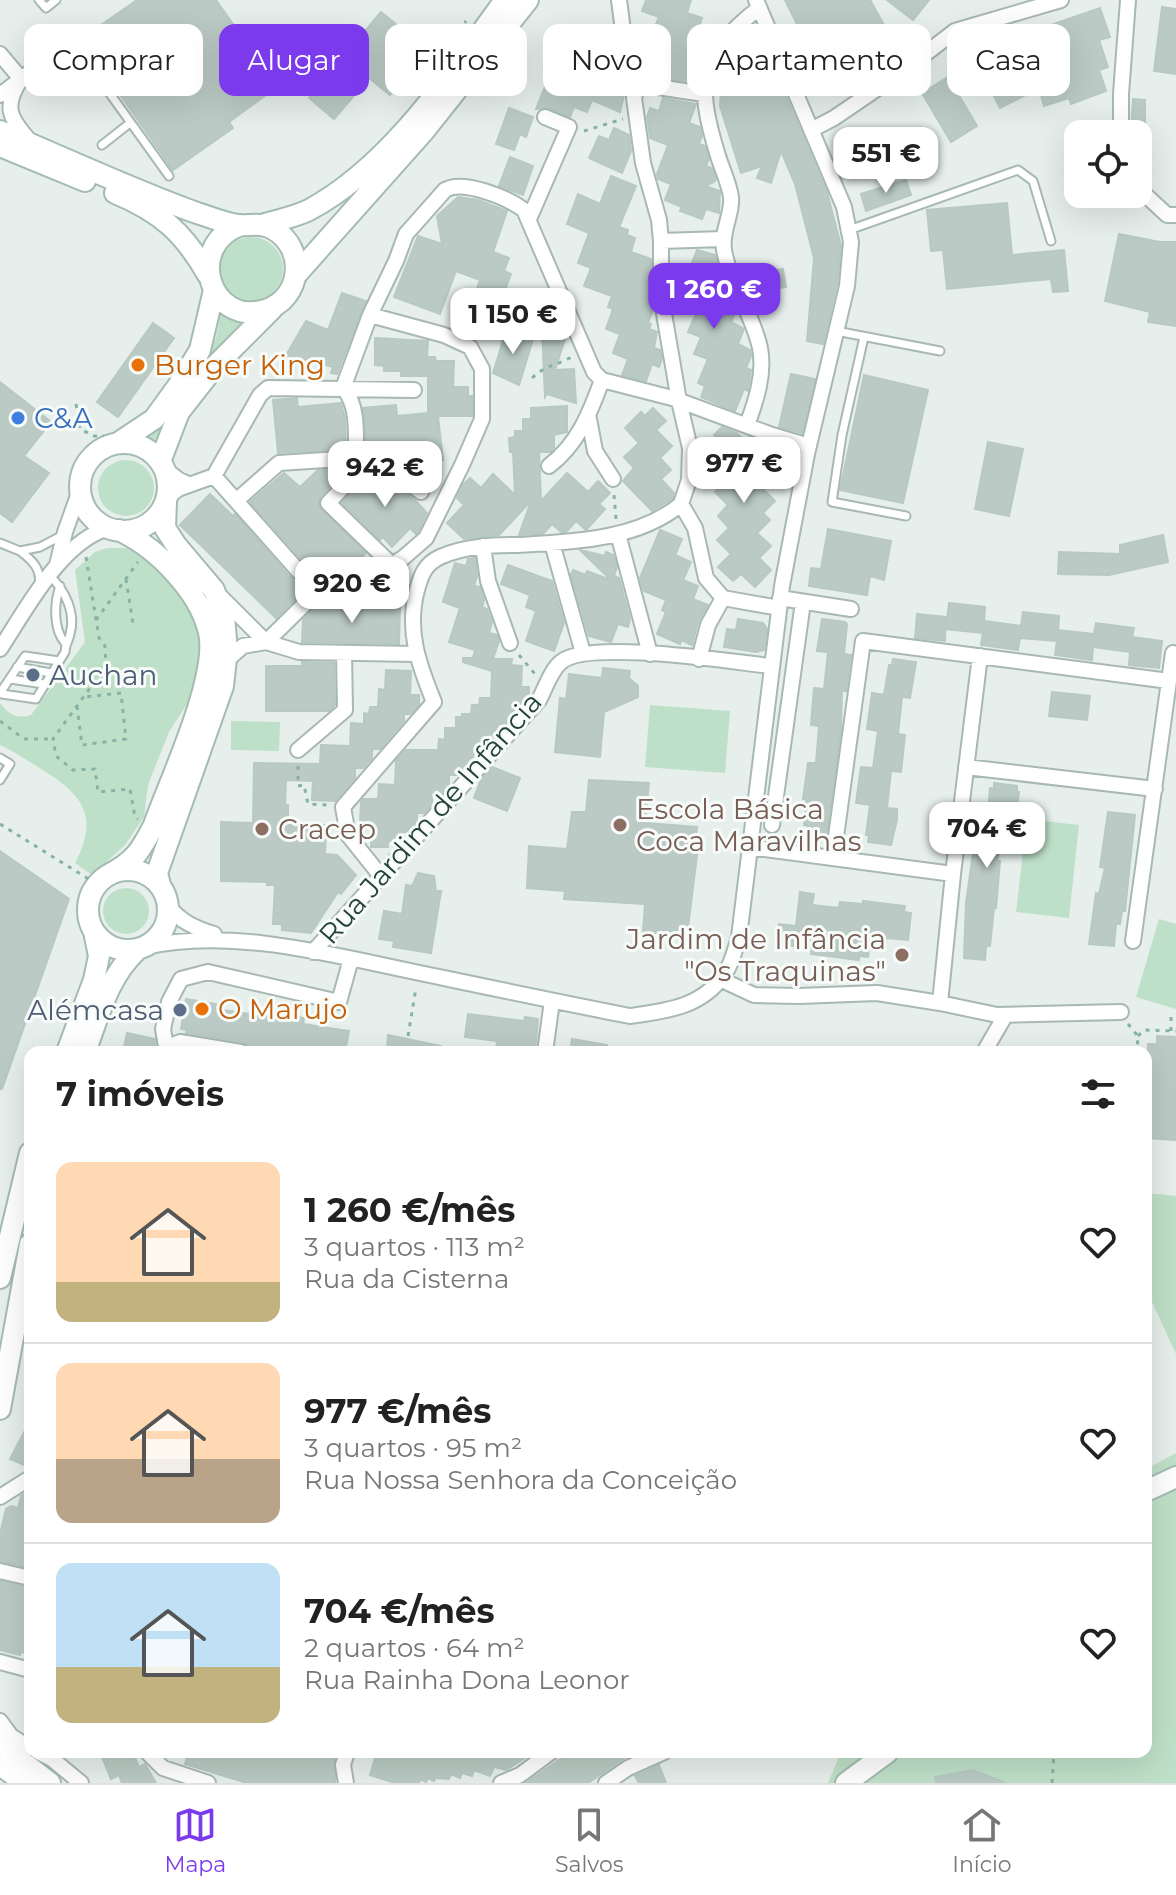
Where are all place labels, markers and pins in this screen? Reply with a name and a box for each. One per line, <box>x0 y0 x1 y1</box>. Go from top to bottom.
pin: 551 € <box>830 127 942 195</box>
pin: 1 260 € <box>640 263 788 331</box>
pin: 1 150 € <box>439 288 587 356</box>
place label: Burger King <box>154 348 325 382</box>
marker: Burger King <box>129 356 147 374</box>
place label: C&A <box>34 401 93 435</box>
marker: C&A <box>9 409 27 427</box>
pin: 977 € <box>688 437 800 505</box>
pin: 942 € <box>329 441 441 509</box>
pin: 920 € <box>296 557 408 625</box>
place label: Auchan <box>49 658 158 692</box>
marker: Auchan <box>24 666 42 684</box>
place label: Escola Básica Coca Maravilhas <box>636 792 861 858</box>
pin: 704 € <box>931 802 1043 870</box>
place label: Cracep <box>278 812 376 846</box>
marker: Escola Básica Coca Maravilhas <box>611 816 629 834</box>
marker: Cracep <box>253 820 271 838</box>
place label: Jardim de Infância "Os Traquinas" <box>625 922 886 988</box>
marker: Jardim de Infância "Os Traquinas" <box>893 946 911 964</box>
place label: O Marujo <box>218 992 347 1026</box>
place label: Alémcasa <box>27 993 164 1027</box>
marker: O Marujo <box>193 1000 211 1018</box>
marker: Alémcasa <box>171 1001 189 1019</box>

